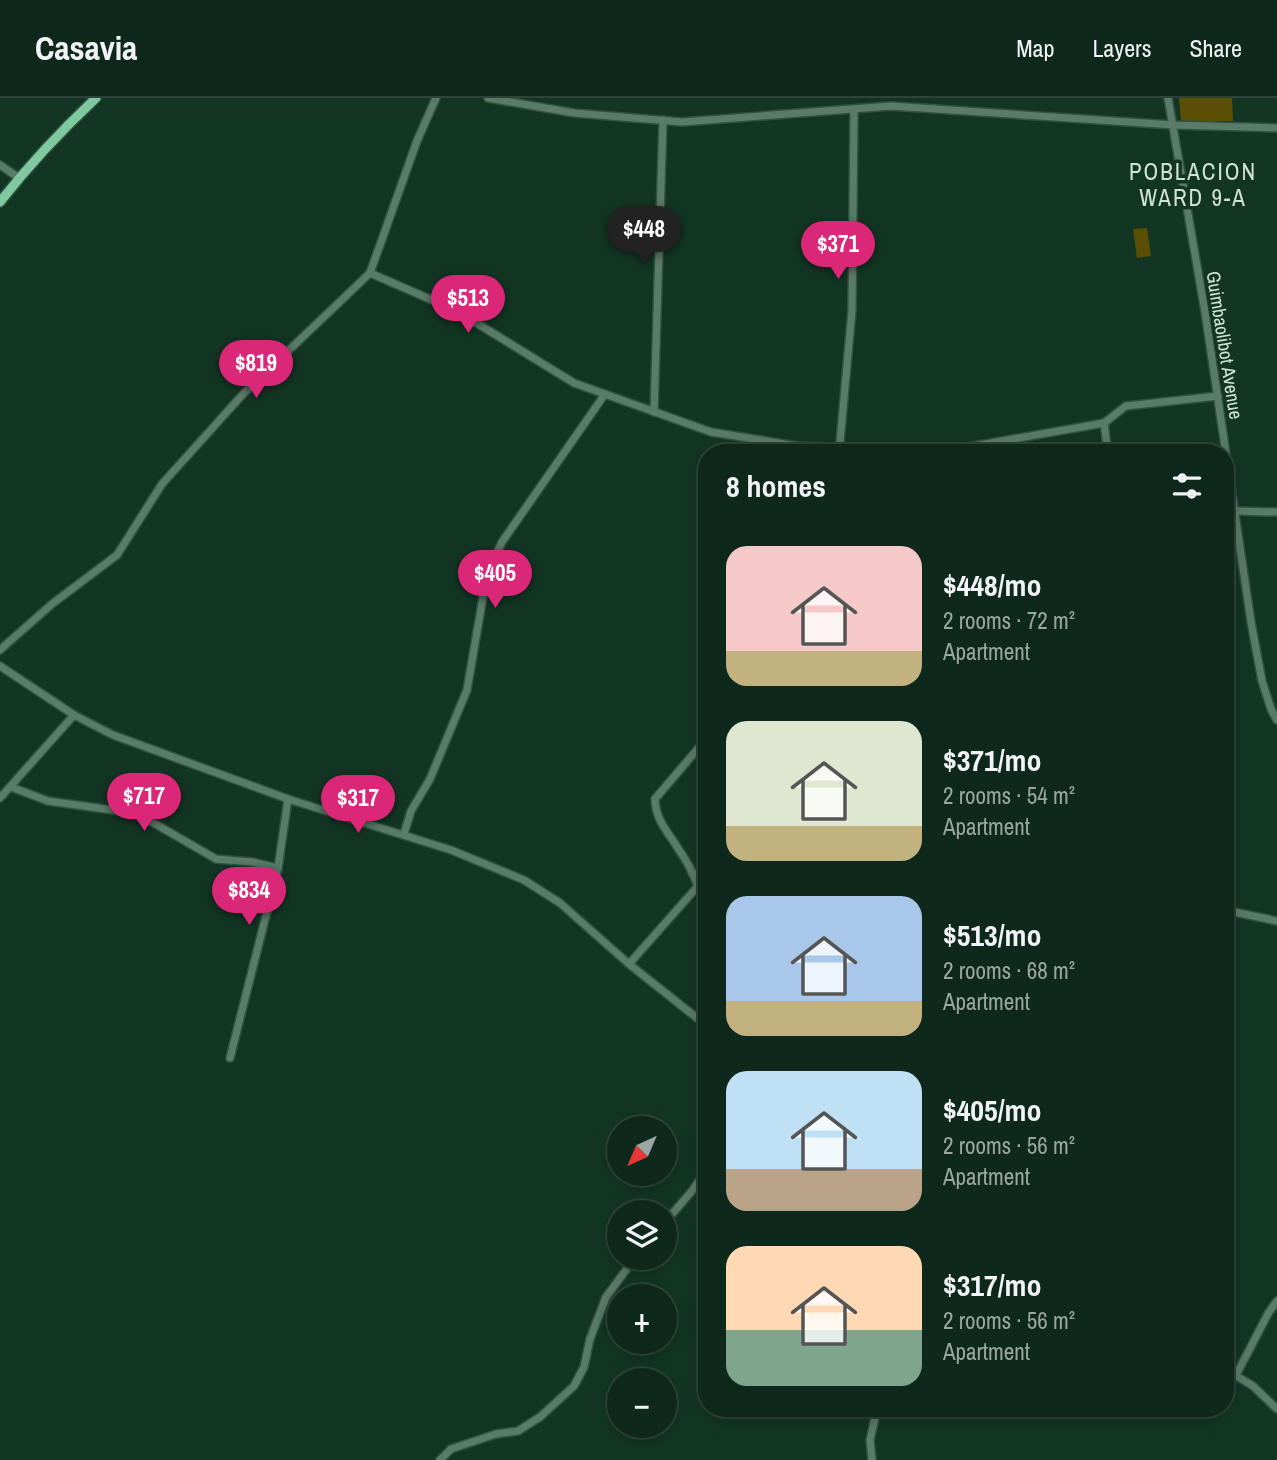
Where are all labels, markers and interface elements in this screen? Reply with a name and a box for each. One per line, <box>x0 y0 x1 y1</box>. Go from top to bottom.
text: Casavia <box>35 26 137 70</box>
text: Map <box>1016 32 1054 64</box>
text: Layers <box>1092 32 1151 64</box>
text: Share <box>1189 32 1242 64</box>
district label: POBLACION WARD 9-A <box>1129 156 1257 213</box>
pin: $448 <box>603 206 685 266</box>
text: $448 <box>623 213 665 244</box>
pin: $371 <box>797 222 879 281</box>
text: $371 <box>817 228 859 259</box>
street label: Guimbaolibot Avenue <box>1200 269 1250 421</box>
pin: $513 <box>427 275 509 335</box>
text: $513 <box>447 282 489 313</box>
pin: $819 <box>215 341 297 400</box>
text: $819 <box>235 347 277 378</box>
text: 8 homes <box>726 466 826 506</box>
icon: filters <box>1168 467 1206 505</box>
pin: $405 <box>454 550 536 610</box>
text: $405 <box>474 557 516 588</box>
text: $448/mo <box>943 565 1041 605</box>
icon: home <box>782 574 866 658</box>
text: 2 rooms · 72 m² <box>943 605 1075 636</box>
text: Apartment <box>943 636 1030 667</box>
text: $371/mo <box>943 740 1041 780</box>
icon: home <box>782 749 866 833</box>
pin: $717 <box>103 774 185 833</box>
pin: $317 <box>317 776 399 835</box>
text: $717 <box>123 780 165 811</box>
text: 2 rooms · 54 m² <box>943 780 1075 811</box>
text: $317 <box>337 782 379 813</box>
text: Apartment <box>943 811 1030 842</box>
pin: $834 <box>208 868 290 927</box>
text: $834 <box>228 874 270 905</box>
text: $513/mo <box>943 915 1041 955</box>
icon: home <box>782 924 866 1008</box>
text: 2 rooms · 68 m² <box>943 955 1075 986</box>
text: Apartment <box>943 986 1030 1017</box>
text: $405/mo <box>943 1090 1041 1130</box>
icon: home <box>782 1099 866 1183</box>
north arrow <box>607 1116 677 1186</box>
map controls <box>607 1116 677 1438</box>
text: 2 rooms · 56 m² <box>943 1130 1075 1161</box>
text: Apartment <box>943 1161 1030 1192</box>
button: layers <box>607 1200 677 1270</box>
text: $317/mo <box>943 1265 1041 1305</box>
icon: home <box>782 1274 866 1358</box>
button: + <box>607 1284 677 1354</box>
text: 2 rooms · 56 m² <box>943 1305 1075 1336</box>
text: Apartment <box>943 1336 1030 1367</box>
button: − <box>607 1368 677 1438</box>

